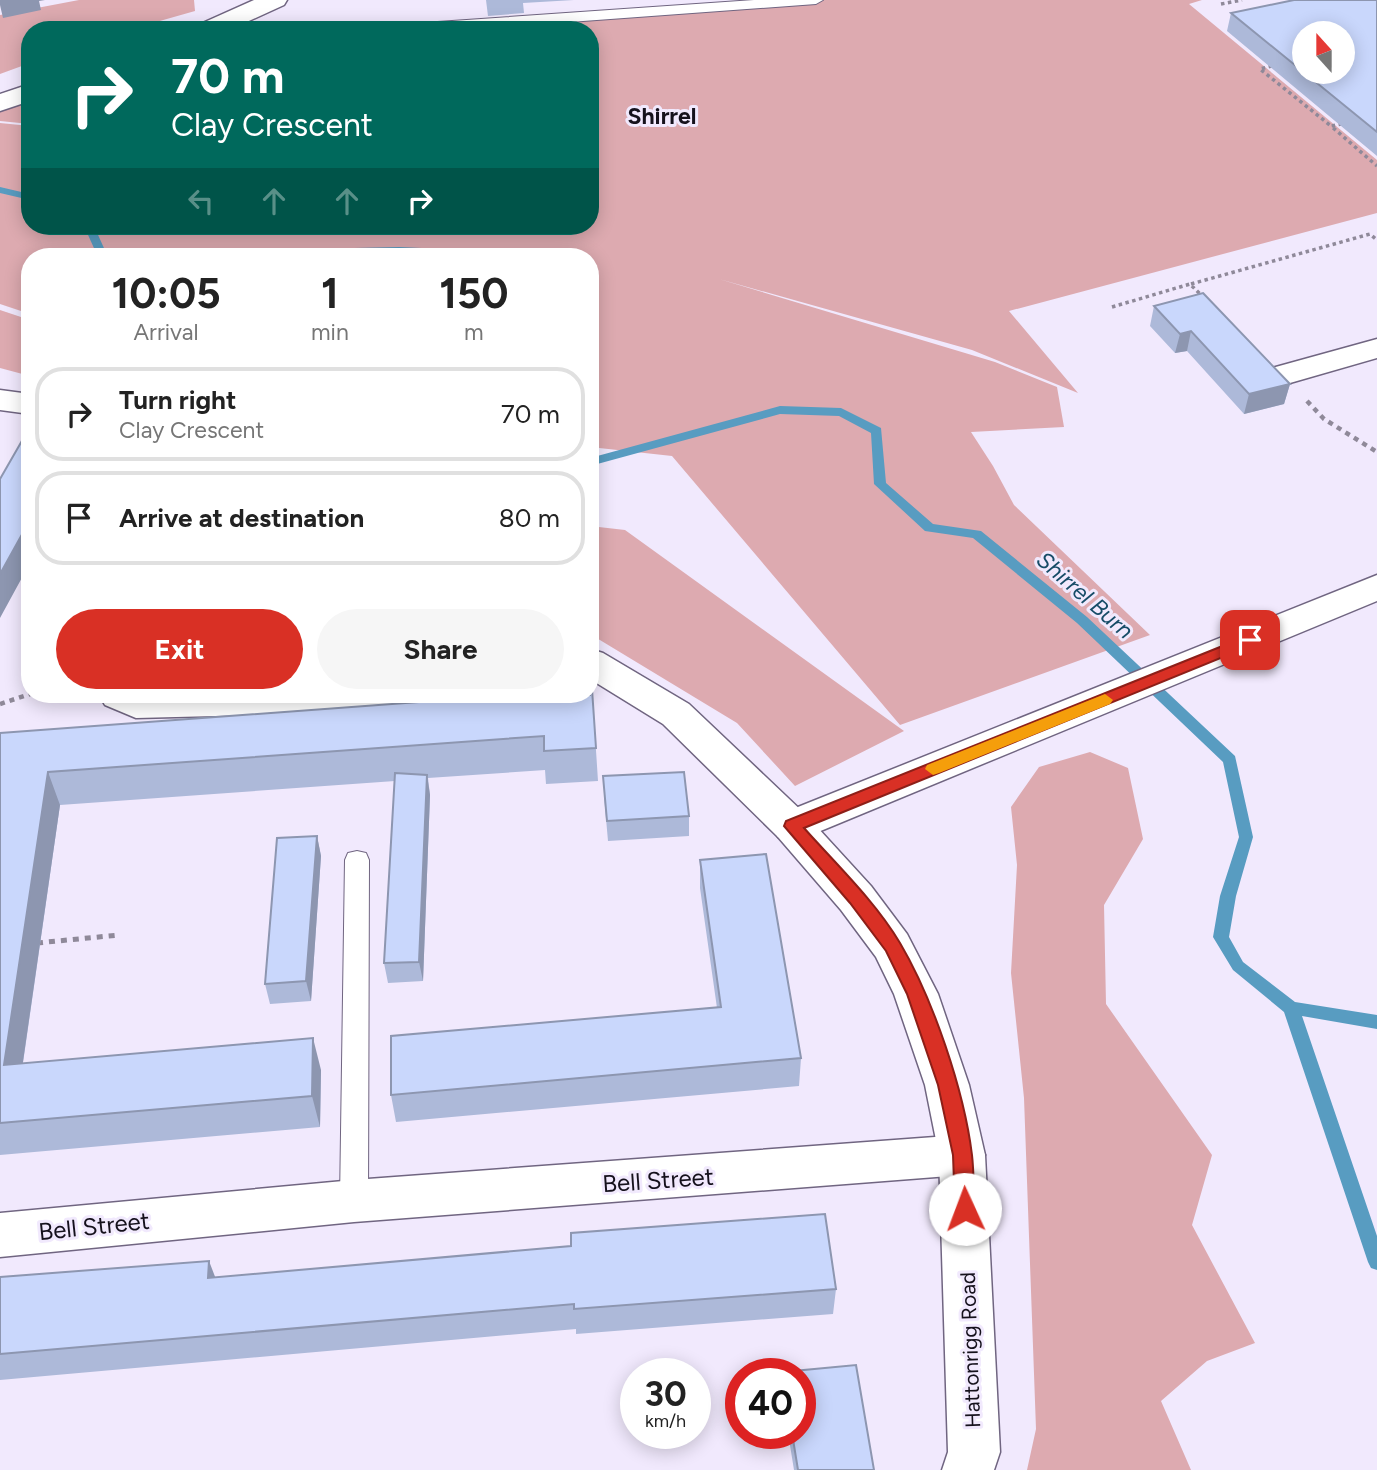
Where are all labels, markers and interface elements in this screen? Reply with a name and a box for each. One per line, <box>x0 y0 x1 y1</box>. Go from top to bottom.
north arrow <box>1292 21 1354 84</box>
map controls <box>1292 21 1355 84</box>
text: 70 m <box>171 46 284 105</box>
icon: right <box>56 49 147 140</box>
district label: Shirrel <box>628 102 696 130</box>
text: Clay Crescent <box>171 106 373 144</box>
icon: left <box>182 182 220 220</box>
icon: ahead <box>255 182 293 220</box>
icon: ahead <box>328 182 366 220</box>
icon: right <box>401 182 439 220</box>
text: 10:05 <box>111 268 221 319</box>
text: 1 <box>321 268 339 319</box>
text: 150 <box>439 268 509 319</box>
text: Arrival <box>134 318 198 346</box>
text: min <box>311 318 349 346</box>
text: m <box>464 318 484 346</box>
text: Turn right <box>119 384 236 416</box>
icon: right <box>60 395 98 433</box>
text: 70 m <box>501 398 560 430</box>
text: Clay Crescent <box>119 416 264 444</box>
icon: arrive <box>60 499 98 537</box>
text: Arrive at destination <box>119 502 364 534</box>
text: 80 m <box>499 502 560 534</box>
water label: Shirrel Burn <box>1031 545 1139 645</box>
button: Exit <box>56 609 303 689</box>
button: Share <box>317 609 564 689</box>
pin <box>1220 610 1280 670</box>
icon: arrive <box>1231 621 1269 659</box>
street label: Bell Street <box>601 1162 715 1198</box>
position arrow <box>928 1172 1002 1246</box>
street label: Bell Street <box>37 1206 151 1246</box>
street label: Hattonrigg Road <box>955 1271 985 1429</box>
speed limit sign: 40 <box>725 1358 816 1449</box>
text: 30 <box>644 1373 687 1415</box>
text: km/h <box>645 1410 686 1432</box>

